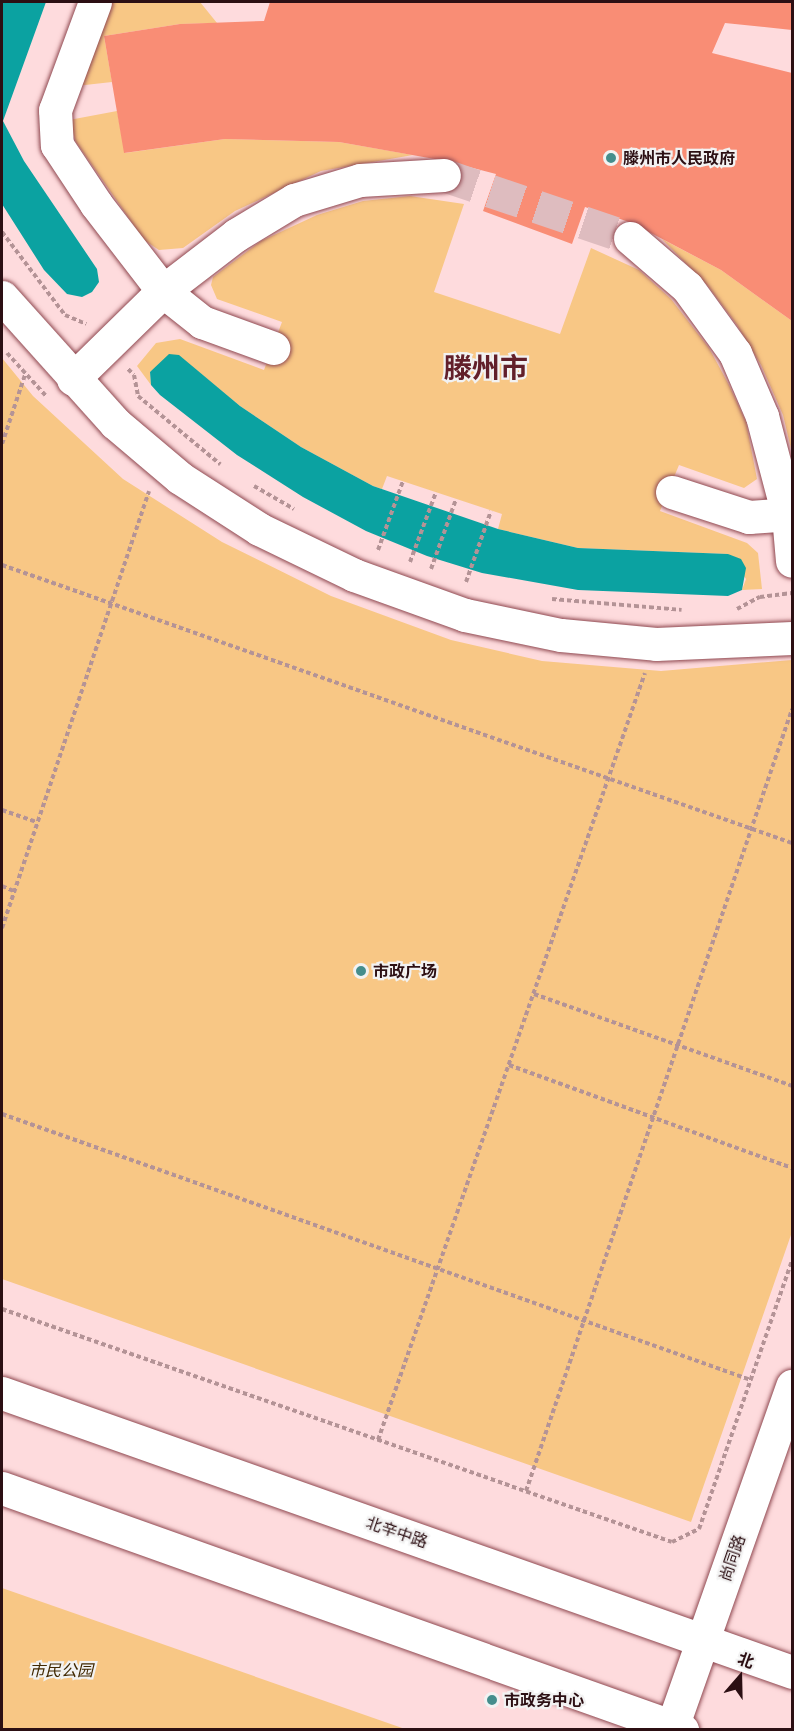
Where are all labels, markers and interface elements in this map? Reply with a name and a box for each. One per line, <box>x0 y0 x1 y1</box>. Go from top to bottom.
place label: 滕州市人民政府 <box>623 148 735 168</box>
marker: 滕州市人民政府 <box>604 151 618 165</box>
district label: 滕州市 <box>444 351 528 385</box>
place label: 市政广场 <box>373 961 437 981</box>
marker: 市政广场 <box>354 964 368 978</box>
street label: 北辛中路 <box>364 1513 430 1551</box>
street label: 尚同路 <box>715 1532 749 1584</box>
north arrow <box>710 1647 770 1707</box>
text: 北 <box>735 1647 757 1673</box>
park label: 市民公园 <box>29 1660 93 1680</box>
place label: 市政务中心 <box>504 1690 584 1710</box>
marker: 市政务中心 <box>485 1693 499 1707</box>

